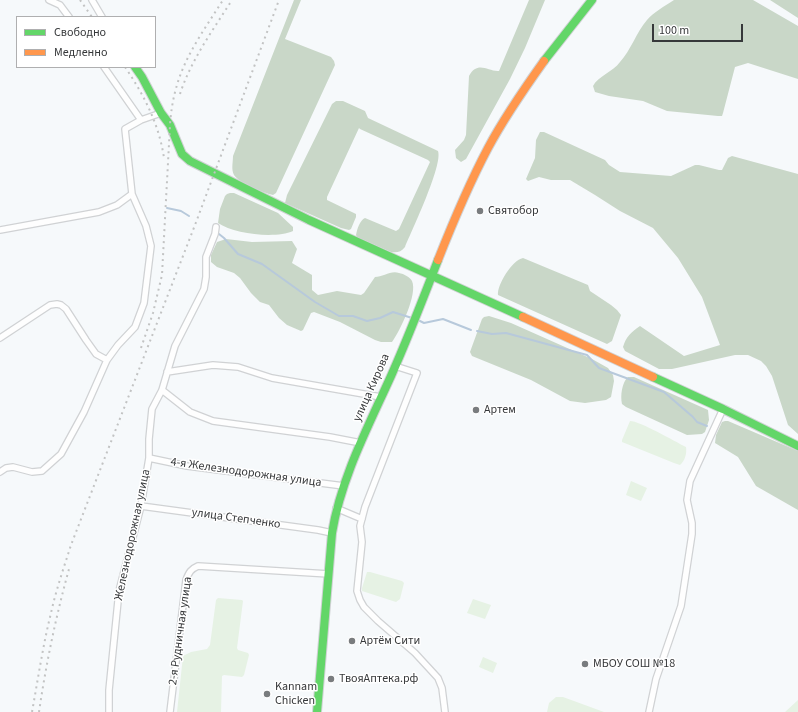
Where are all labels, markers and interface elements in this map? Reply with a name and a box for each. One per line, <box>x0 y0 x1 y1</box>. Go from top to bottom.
legend <box>16 16 156 68</box>
scale bar <box>654 16 745 42</box>
text: 100 m <box>659 22 689 39</box>
text: Свободно <box>54 24 106 41</box>
text: Медленно <box>54 44 108 61</box>
place label: Святобор <box>488 204 539 218</box>
marker: Святобор <box>475 206 485 216</box>
street label: улица Кирова <box>351 352 393 424</box>
place label: Артем <box>484 403 516 417</box>
marker: Артем <box>471 405 481 415</box>
street label: 4-я Железнодорожная улица <box>170 455 322 491</box>
street label: Железнодорожная улица <box>112 468 154 602</box>
street label: улица Степченко <box>191 506 281 532</box>
street label: 2-я Рудничная улица <box>166 576 196 686</box>
place label: Артём Сити <box>360 634 420 648</box>
marker: Артём Сити <box>347 636 357 646</box>
place label: МБОУ СОШ №18 <box>593 657 675 671</box>
marker: МБОУ СОШ №18 <box>580 659 590 669</box>
place label: ТвояАптека.рф <box>339 672 418 686</box>
marker: ТвояАптека.рф <box>326 674 336 684</box>
place label: Kannam Chicken <box>275 680 317 708</box>
marker: Kannam Chicken <box>262 689 272 699</box>

